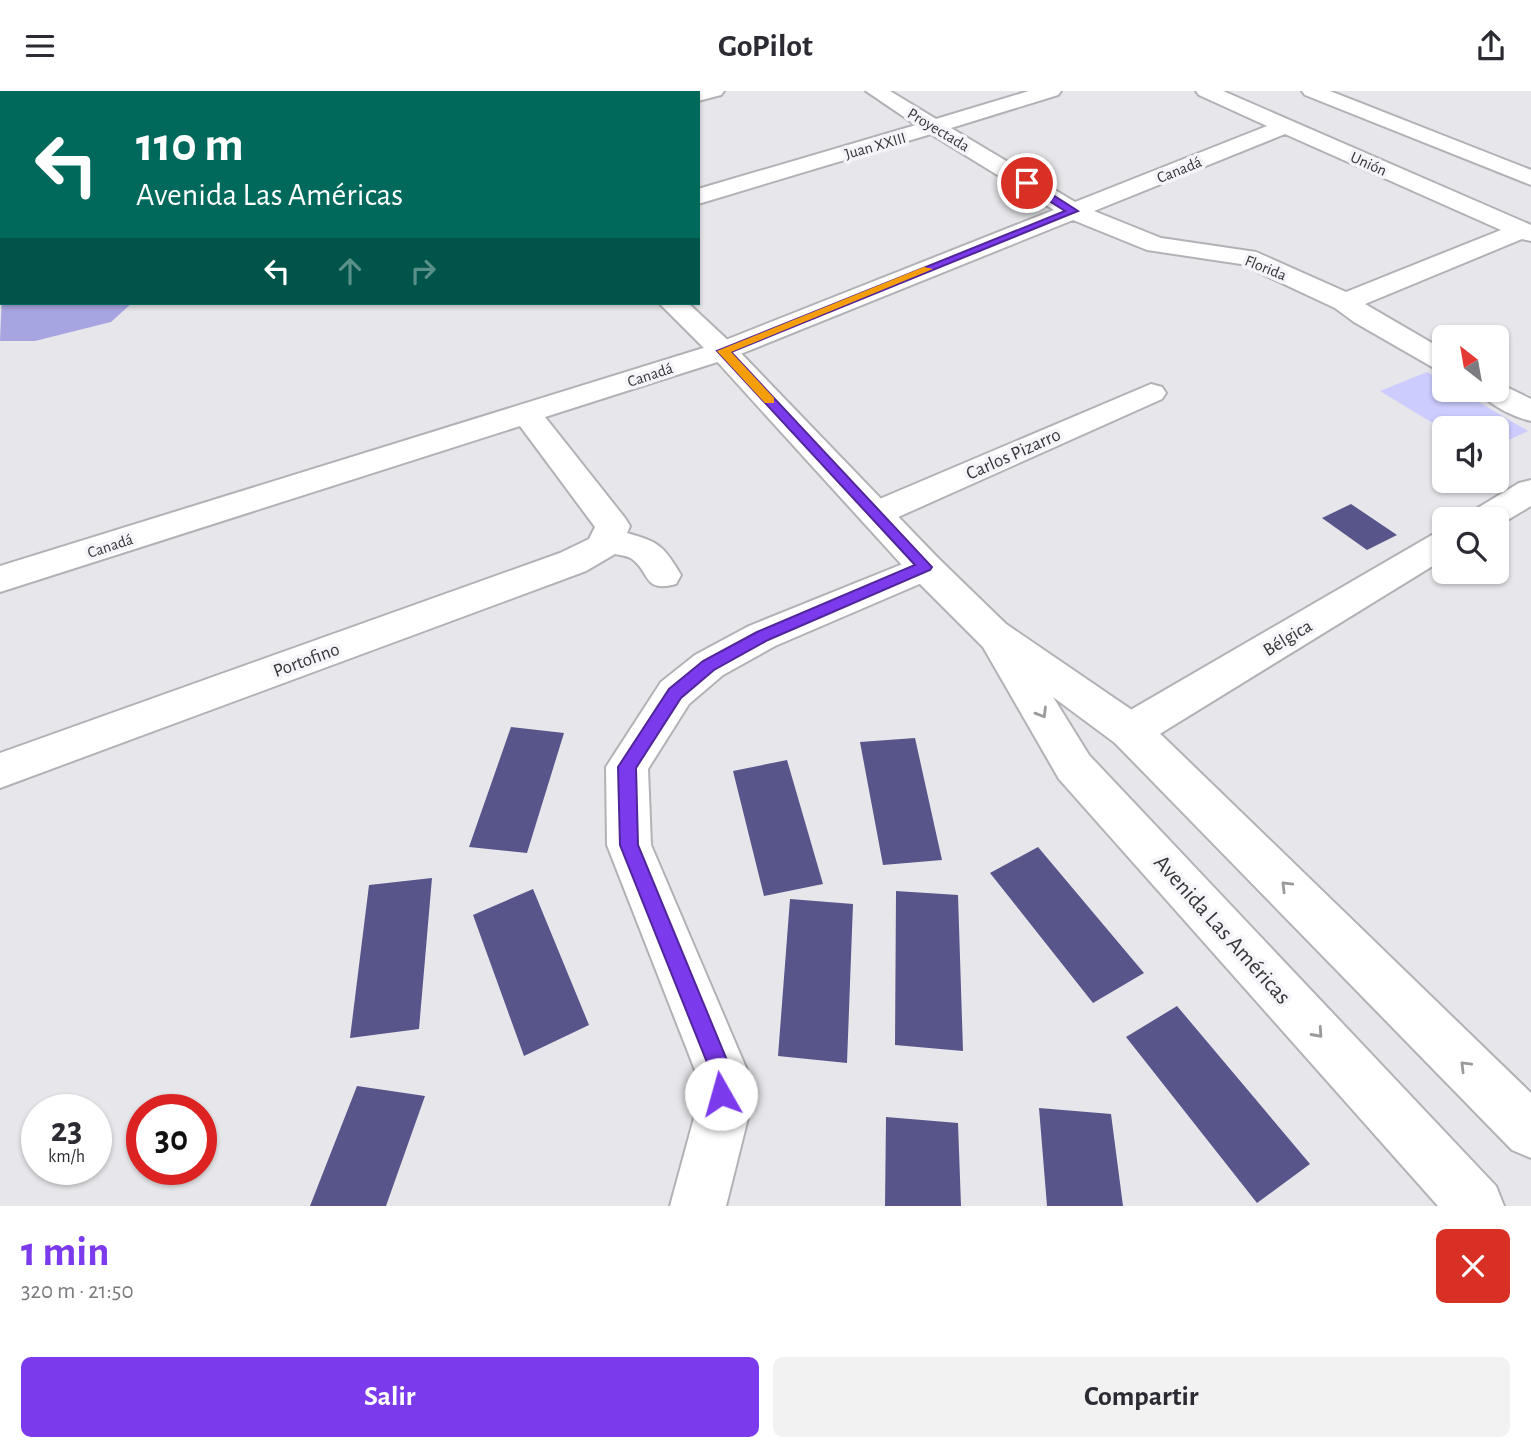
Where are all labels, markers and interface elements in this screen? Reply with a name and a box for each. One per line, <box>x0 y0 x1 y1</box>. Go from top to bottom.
icon: menu <box>21 27 59 65</box>
icon: share <box>1472 27 1510 65</box>
text: GoPilot <box>718 30 813 62</box>
street label: Proyectada <box>904 105 972 155</box>
icon: left <box>21 119 112 210</box>
text: 110 m <box>136 121 244 170</box>
street label: Juan XXIII <box>843 130 908 162</box>
street label: Unión <box>1348 149 1389 179</box>
pin <box>997 153 1057 213</box>
street label: Canadá <box>1155 154 1204 186</box>
icon: arrive <box>1008 164 1046 202</box>
text: Avenida Las Américas <box>136 179 403 211</box>
icon: left <box>258 252 296 290</box>
icon: ahead <box>331 252 369 290</box>
icon: right <box>404 252 442 290</box>
street label: Florida <box>1243 252 1289 283</box>
north arrow <box>1432 325 1508 403</box>
map controls <box>1432 325 1509 584</box>
street label: Canadá <box>626 360 675 390</box>
button: sound <box>1432 416 1509 493</box>
street label: Carlos Pizarro <box>963 425 1064 484</box>
button: search <box>1432 507 1509 584</box>
street label: Canadá <box>86 531 135 561</box>
street label: Bélgica <box>1260 616 1316 660</box>
street label: Portofino <box>271 640 342 681</box>
one-way arrow <box>1033 706 1046 719</box>
street label: Avenida Las Américas <box>1149 851 1295 1009</box>
one-way arrow <box>1281 882 1294 895</box>
one-way arrow <box>1310 1025 1322 1038</box>
position arrow <box>684 1057 758 1131</box>
one-way arrow <box>1461 1061 1474 1074</box>
speed limit sign: 30 <box>126 1094 217 1185</box>
text: 23 <box>51 1113 82 1148</box>
text: km/h <box>48 1148 85 1166</box>
button: close <box>1436 1229 1510 1303</box>
text: 1 min <box>21 1231 110 1273</box>
text: 320 m · 21:50 <box>21 1280 134 1303</box>
button: Salir <box>21 1357 759 1437</box>
button: Compartir <box>773 1357 1510 1437</box>

